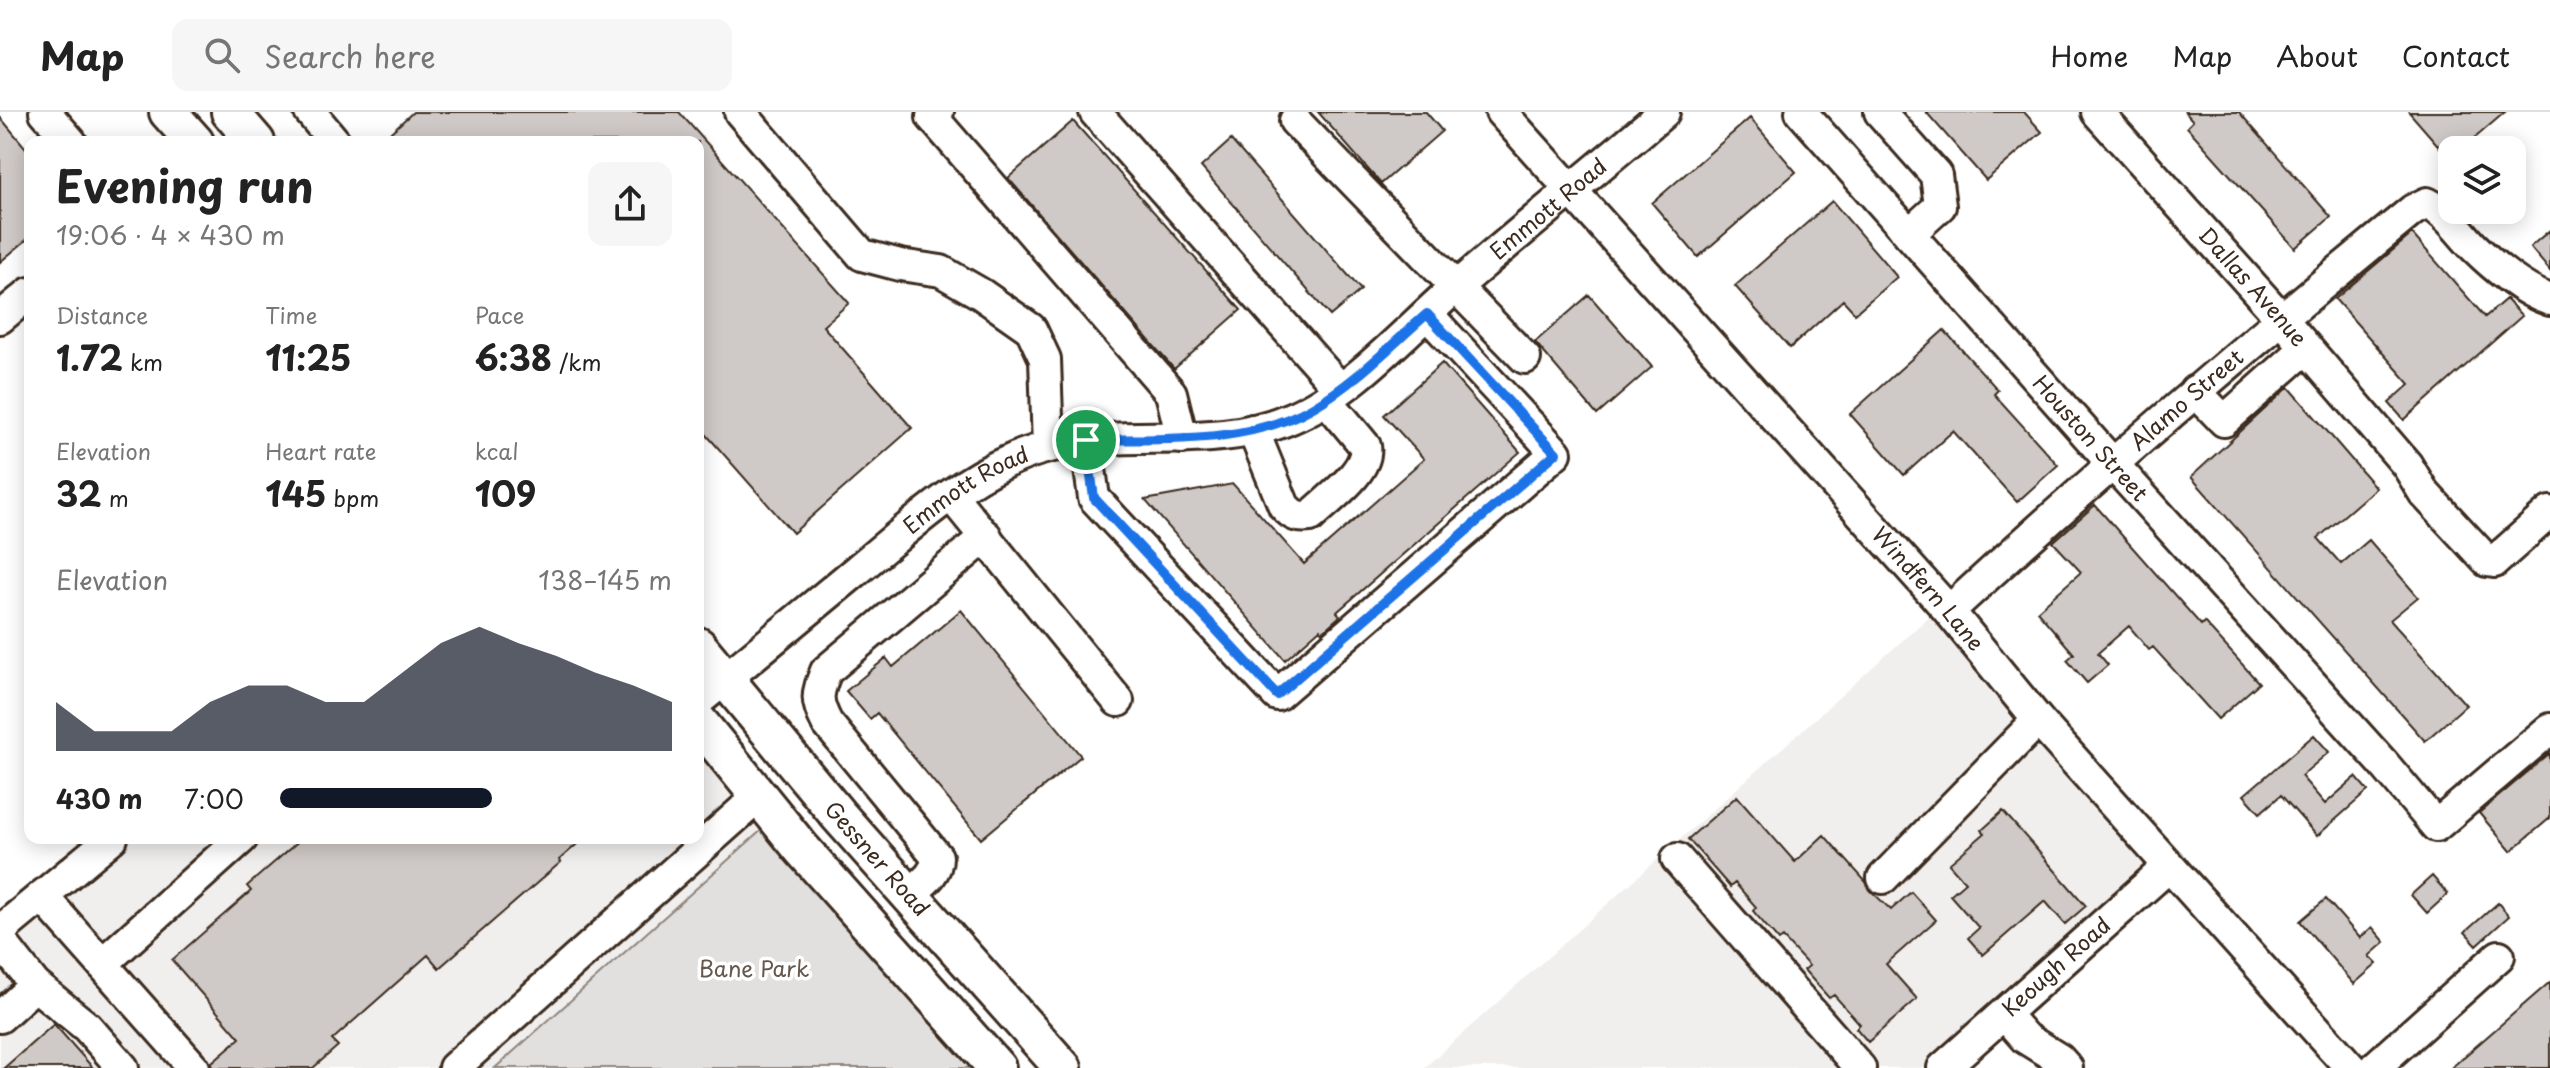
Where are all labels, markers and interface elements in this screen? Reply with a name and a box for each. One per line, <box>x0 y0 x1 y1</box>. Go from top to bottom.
search box <box>172 19 732 91</box>
text: Map <box>40 27 124 84</box>
icon: search <box>200 33 244 77</box>
text: Search here <box>264 33 436 78</box>
text: Home <box>2050 34 2128 77</box>
text: Map <box>2172 34 2232 77</box>
text: About <box>2276 34 2358 77</box>
text: Contact <box>2402 34 2510 77</box>
map controls <box>2438 136 2526 224</box>
button: layers <box>2438 136 2526 224</box>
street label: Emmott Road <box>1482 149 1613 266</box>
text: Evening run <box>56 152 314 218</box>
button: share <box>588 162 672 246</box>
text: 19:06 · 4 × 430 m <box>56 215 285 254</box>
street label: Dallas Avenue <box>2192 219 2316 353</box>
text: Distance <box>56 298 148 331</box>
text: Time <box>265 298 317 331</box>
text: Pace <box>475 298 524 331</box>
text: 1.72 <box>56 331 123 383</box>
text: 11:25 <box>265 331 351 383</box>
text: 6:38 <box>475 331 552 383</box>
street label: Alamo Street <box>2122 340 2250 457</box>
text: km <box>123 345 163 378</box>
text: /km <box>552 345 601 378</box>
street label: Houston Street <box>2026 367 2157 508</box>
pin <box>1052 406 1120 474</box>
icon: arrive <box>1064 418 1108 462</box>
text: Elevation <box>56 434 151 467</box>
text: Heart rate <box>265 434 376 467</box>
text: kcal <box>475 434 519 467</box>
street label: Emmott Road <box>895 436 1033 541</box>
text: 32 <box>56 467 102 519</box>
text: 145 <box>265 467 326 519</box>
text: 109 <box>475 467 536 519</box>
text: m <box>102 481 129 514</box>
text: bpm <box>326 481 379 514</box>
street label: Windfern Lane <box>1865 518 1993 657</box>
text: Elevation <box>56 560 168 599</box>
text: 138–145 m <box>538 560 672 599</box>
text: 430 m <box>56 779 143 818</box>
text: 7:00 <box>184 779 244 818</box>
street label: Gessner Road <box>818 793 938 923</box>
street label: Keough Road <box>1994 908 2117 1023</box>
park label: Bane Park <box>699 951 809 984</box>

